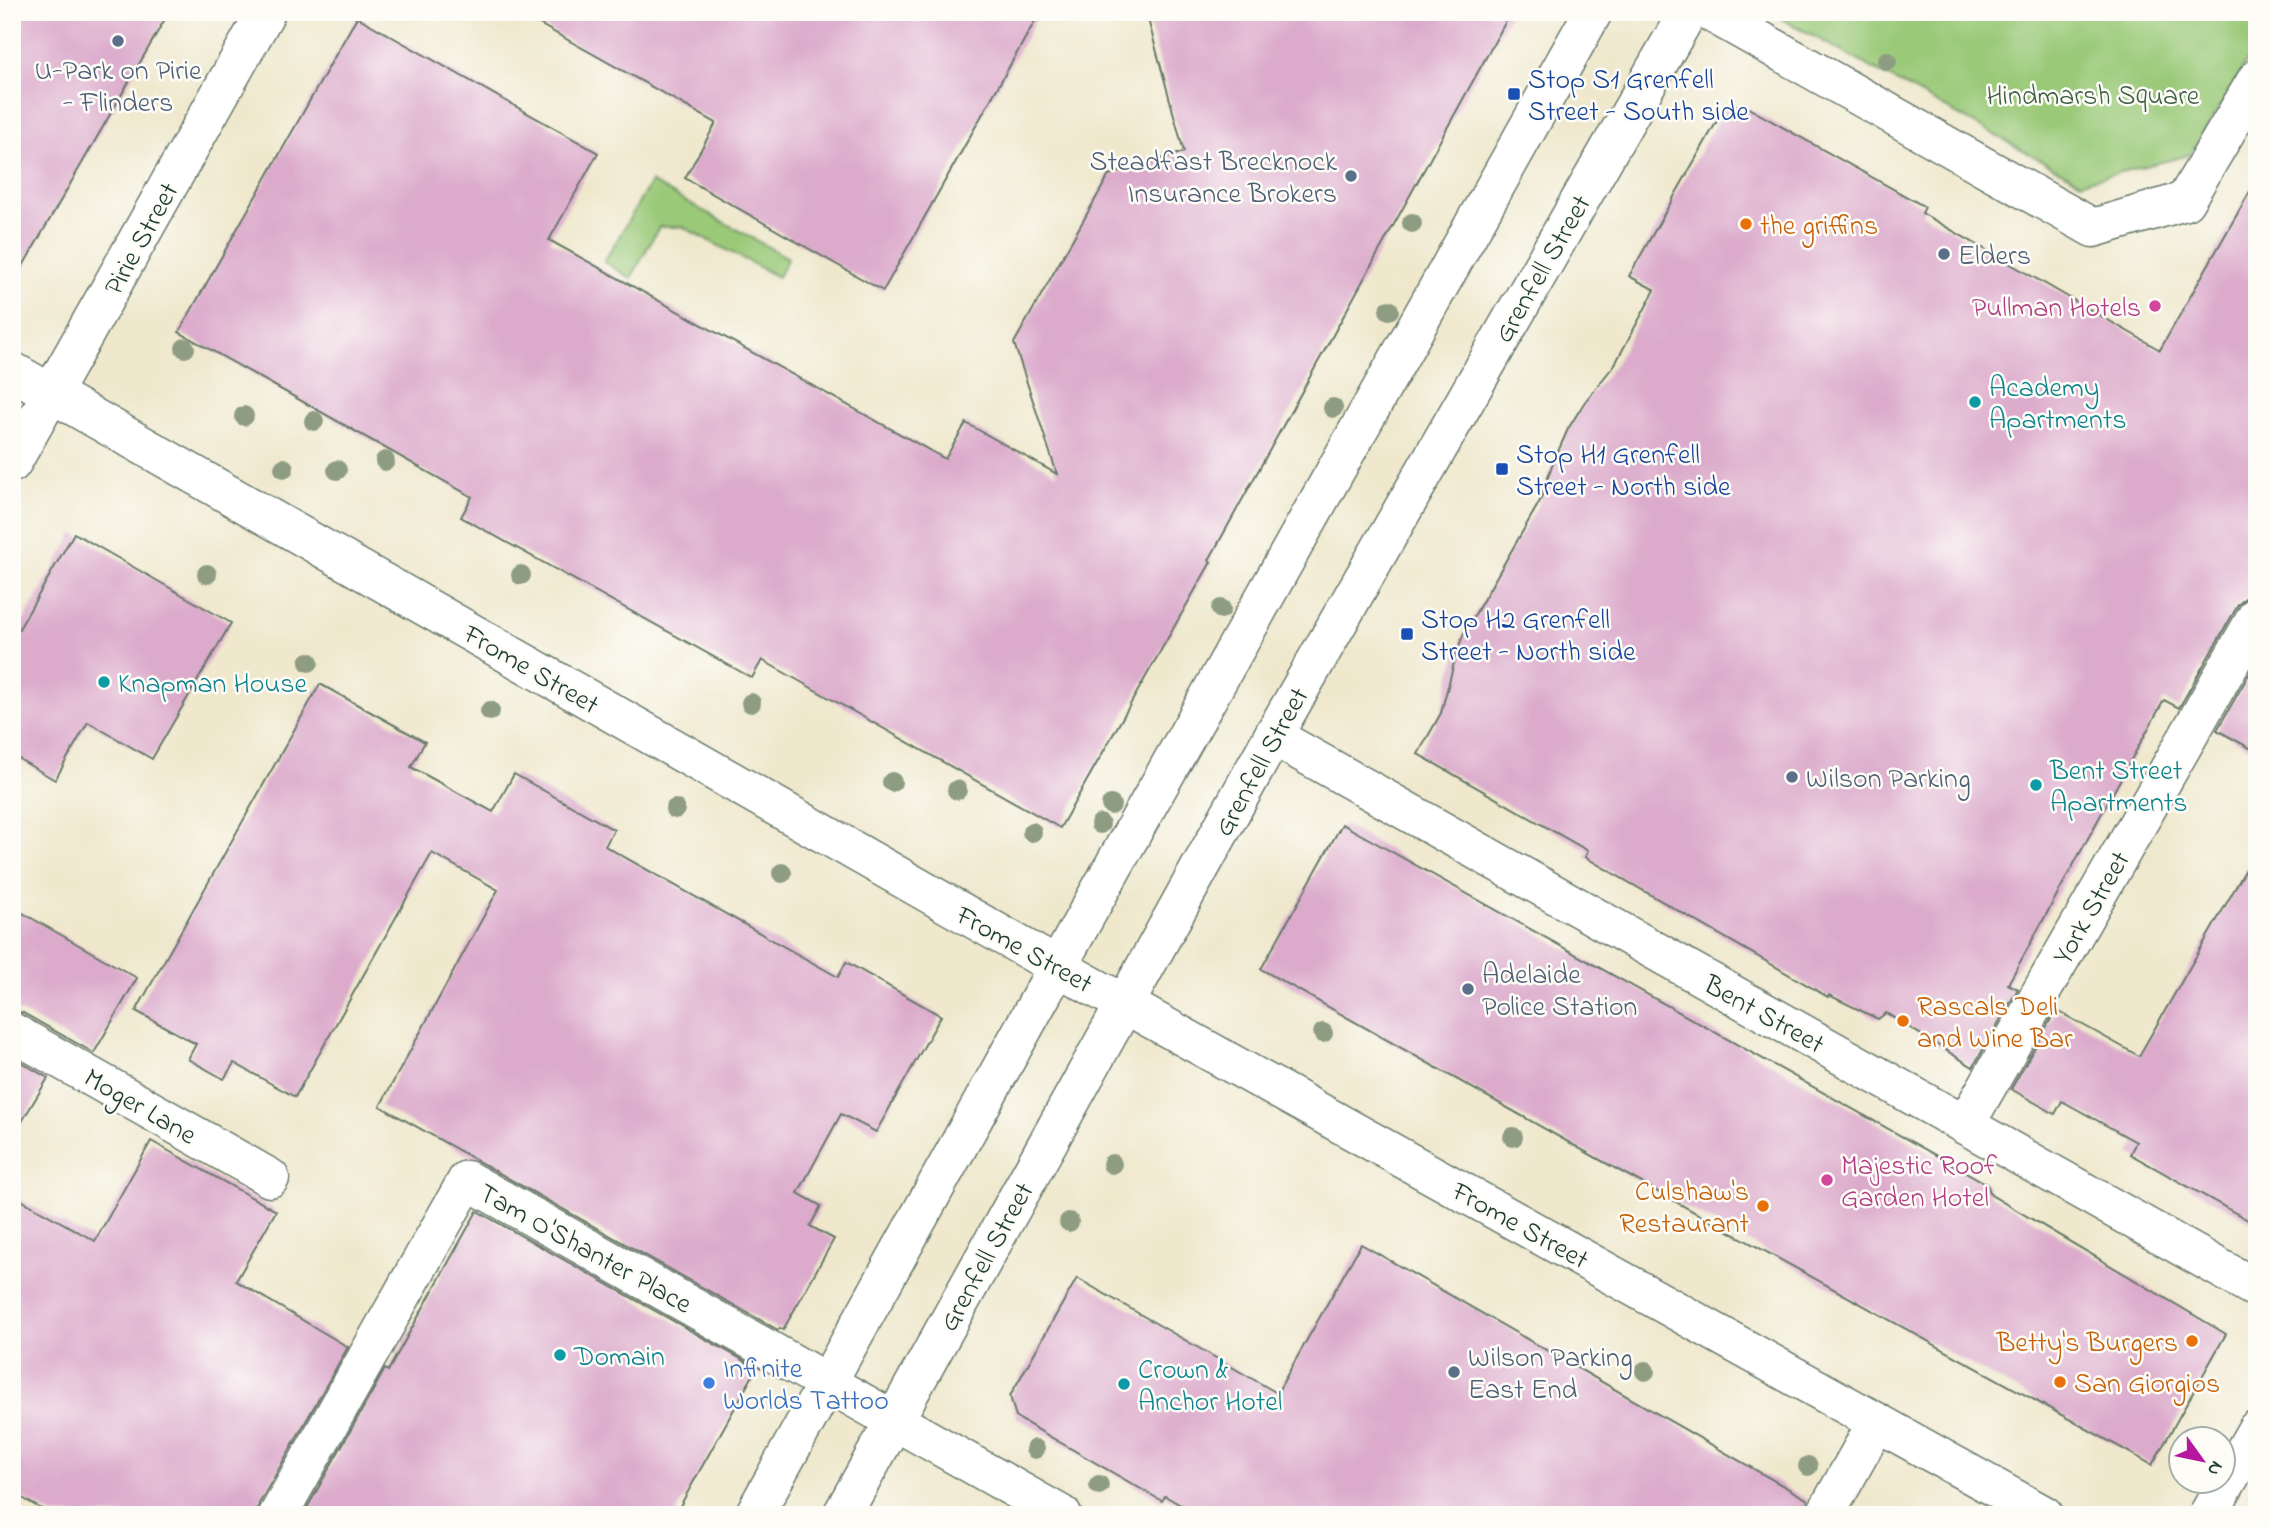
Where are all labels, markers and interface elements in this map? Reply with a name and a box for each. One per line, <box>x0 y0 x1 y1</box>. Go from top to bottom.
marker: U-Park on Pirie - Flinders <box>110 33 126 49</box>
place label: U-Park on Pirie - Flinders <box>35 52 202 125</box>
place label: Stop S1 Grenfell Street - South side <box>1528 61 1749 134</box>
park label: Hindmarsh Square <box>1987 77 2200 118</box>
marker: Stop S1 Grenfell Street - South side <box>1506 86 1522 102</box>
place label: Steadfast Brecknock Insurance Brokers <box>1090 143 1338 216</box>
marker: Steadfast Brecknock Insurance Brokers <box>1343 168 1359 184</box>
street label: Pirie Street <box>95 176 191 304</box>
street label: Grenfell Street <box>1485 188 1603 351</box>
place label: the griffins <box>1760 207 1878 248</box>
marker: the griffins <box>1738 216 1754 232</box>
place label: Elders <box>1958 237 2031 278</box>
marker: Elders <box>1936 246 1952 262</box>
place label: Pullman Hotels <box>1972 289 2141 330</box>
marker: Pullman Hotels <box>2147 298 2163 314</box>
place label: Academy Apartments <box>1989 369 2126 442</box>
marker: Academy Apartments <box>1967 394 1983 410</box>
place label: Stop H1 Grenfell Street - North side <box>1516 436 1731 509</box>
marker: Stop H1 Grenfell Street - North side <box>1494 461 1510 477</box>
place label: Stop H2 Grenfell Street - North side <box>1421 601 1636 674</box>
street label: Frome Street <box>454 615 606 727</box>
marker: Stop H2 Grenfell Street - North side <box>1399 626 1415 642</box>
place label: Knapman House <box>118 665 307 706</box>
marker: Knapman House <box>96 674 112 690</box>
street label: Grenfell Street <box>1205 681 1321 845</box>
place label: Bent Street Apartments <box>2049 752 2187 825</box>
place label: Wilson Parking <box>1806 760 1971 801</box>
marker: Wilson Parking <box>1784 769 1800 785</box>
marker: Bent Street Apartments <box>2028 777 2044 793</box>
street label: York Street <box>2044 844 2142 973</box>
street label: Frome Street <box>946 896 1099 1006</box>
place label: Adelaide Police Station <box>1482 956 1637 1029</box>
street label: Bent Street <box>1695 966 1831 1066</box>
marker: Adelaide Police Station <box>1460 981 1476 997</box>
place label: Rascals Deli and Wine Bar <box>1917 988 2073 1061</box>
marker: Rascals Deli and Wine Bar <box>1895 1013 1911 1029</box>
street label: Moger Lane <box>75 1059 204 1157</box>
place label: Majestic Roof Garden Hotel <box>1841 1147 1997 1220</box>
street label: Frome Street <box>1442 1172 1595 1282</box>
marker: Majestic Roof Garden Hotel <box>1819 1172 1835 1188</box>
place label: Culshaw's Restaurant <box>1619 1173 1749 1246</box>
street label: Tam O'Shanter Place <box>470 1174 699 1326</box>
street label: Grenfell Street <box>930 1176 1046 1340</box>
marker: Culshaw's Restaurant <box>1755 1198 1771 1214</box>
place label: Betty's Burgers <box>1996 1324 2178 1365</box>
marker: Betty's Burgers <box>2184 1333 2200 1349</box>
place label: Domain <box>573 1338 665 1379</box>
place label: Wilson Parking East End <box>1468 1339 1633 1412</box>
marker: Domain <box>552 1347 568 1363</box>
place label: Infinite Worlds Tattoo <box>723 1350 889 1423</box>
place label: Crown & Anchor Hotel <box>1138 1351 1283 1424</box>
marker: Wilson Parking East End <box>1446 1364 1462 1380</box>
place label: San Giorgios <box>2074 1365 2220 1406</box>
marker: San Giorgios <box>2052 1374 2068 1390</box>
marker: Infinite Worlds Tattoo <box>701 1375 717 1391</box>
marker: Crown & Anchor Hotel <box>1116 1376 1132 1392</box>
north arrow <box>2168 1426 2238 1496</box>
text: N <box>2199 1455 2229 1481</box>

